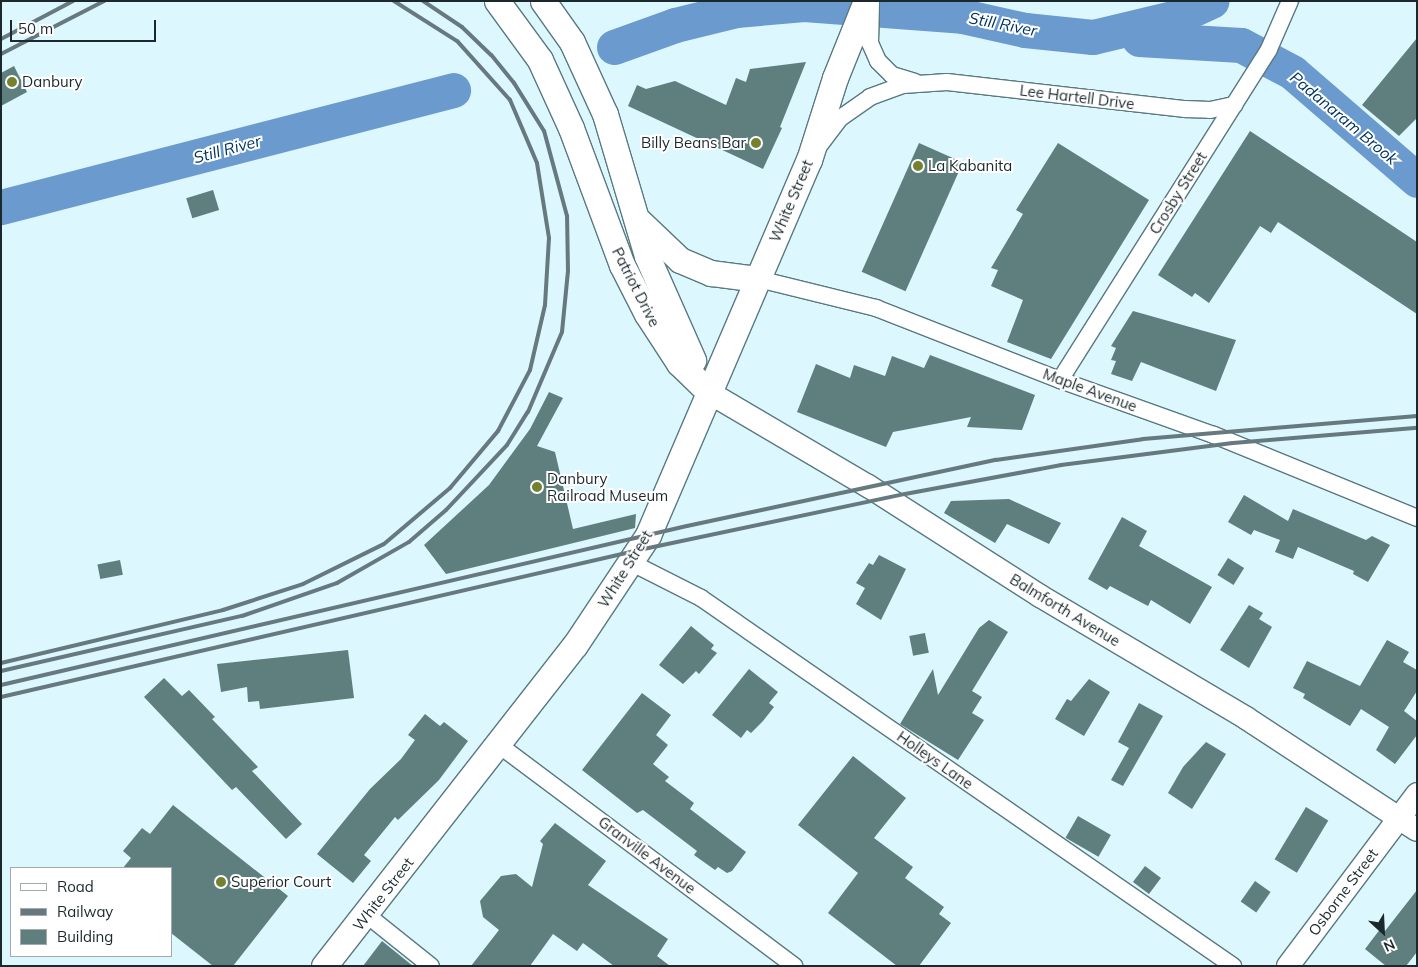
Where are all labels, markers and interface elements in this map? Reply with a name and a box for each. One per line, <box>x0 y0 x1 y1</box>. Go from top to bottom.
water label: Still River <box>967 8 1039 40</box>
scale bar <box>12 10 159 42</box>
text: 50 m <box>18 19 53 38</box>
water label: Padanaram Brook <box>1286 67 1402 169</box>
place label: Danbury <box>22 73 83 91</box>
marker: Danbury <box>6 76 18 88</box>
street label: Lee Hartell Drive <box>1019 81 1135 113</box>
water label: Still River <box>191 131 263 167</box>
place label: Billy Beans Bar <box>641 134 746 152</box>
marker: Billy Beans Bar <box>750 137 762 149</box>
street label: Crosby Street <box>1145 148 1211 238</box>
street label: White Street <box>766 157 816 245</box>
place label: La Kabanita <box>928 157 1012 175</box>
marker: La Kabanita <box>912 160 924 172</box>
street label: Patriot Drive <box>608 244 664 330</box>
street label: Maple Avenue <box>1041 365 1139 415</box>
place label: Danbury Railroad Museum <box>547 469 668 504</box>
marker: Danbury Railroad Museum <box>531 481 543 493</box>
street label: White Street <box>594 527 656 611</box>
street label: Balmforth Avenue <box>1007 570 1123 650</box>
street label: Holleys Lane <box>894 727 976 793</box>
street label: Granville Avenue <box>595 813 699 897</box>
street label: Osborne Street <box>1304 845 1382 939</box>
street label: White Street <box>349 854 417 934</box>
legend <box>10 867 172 957</box>
place label: Superior Court <box>231 873 331 891</box>
marker: Superior Court <box>215 876 227 888</box>
text: Road <box>57 877 94 896</box>
text: Railway <box>57 902 113 921</box>
north arrow <box>1358 907 1408 957</box>
text: Building <box>57 927 113 946</box>
text: N <box>1381 935 1398 956</box>

